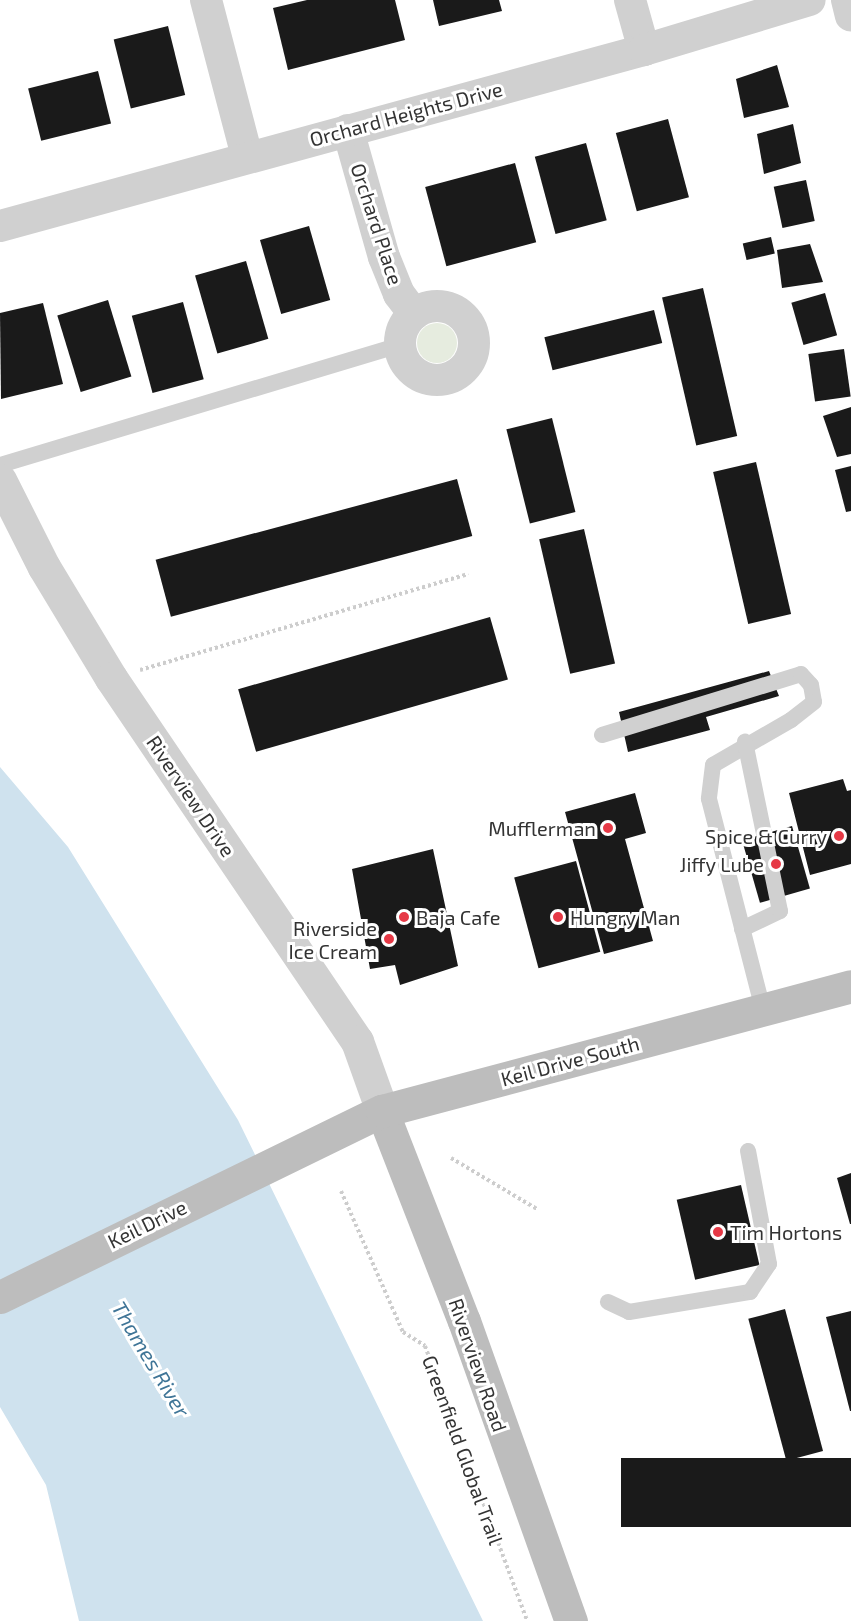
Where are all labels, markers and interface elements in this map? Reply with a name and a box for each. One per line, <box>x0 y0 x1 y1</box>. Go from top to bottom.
street label: Orchard Heights Drive <box>307 77 505 151</box>
street label: Orchard Place <box>346 160 408 288</box>
street label: Riverview Drive <box>142 731 240 861</box>
place label: Mufflerman <box>488 816 596 840</box>
marker: Mufflerman <box>601 821 615 835</box>
place label: Spice & Curry <box>705 824 827 848</box>
marker: Spice & Curry <box>832 829 846 843</box>
place label: Jiffy Lube <box>679 852 764 876</box>
marker: Jiffy Lube <box>769 857 783 871</box>
place label: Baja Cafe <box>416 905 500 929</box>
place label: Hungry Man <box>570 905 681 929</box>
marker: Baja Cafe <box>397 910 411 924</box>
marker: Hungry Man <box>551 910 565 924</box>
place label: Riverside Ice Cream <box>289 916 377 963</box>
marker: Riverside Ice Cream <box>382 932 396 946</box>
street label: Keil Drive South <box>498 1031 642 1091</box>
street label: Keil Drive <box>103 1195 191 1253</box>
place label: Tim Hortons <box>730 1220 842 1244</box>
marker: Tim Hortons <box>711 1225 725 1239</box>
street label: Riverview Road <box>444 1295 512 1435</box>
water label: Thames River <box>107 1297 195 1421</box>
street label: Greenfield Global Trail <box>417 1352 509 1548</box>

